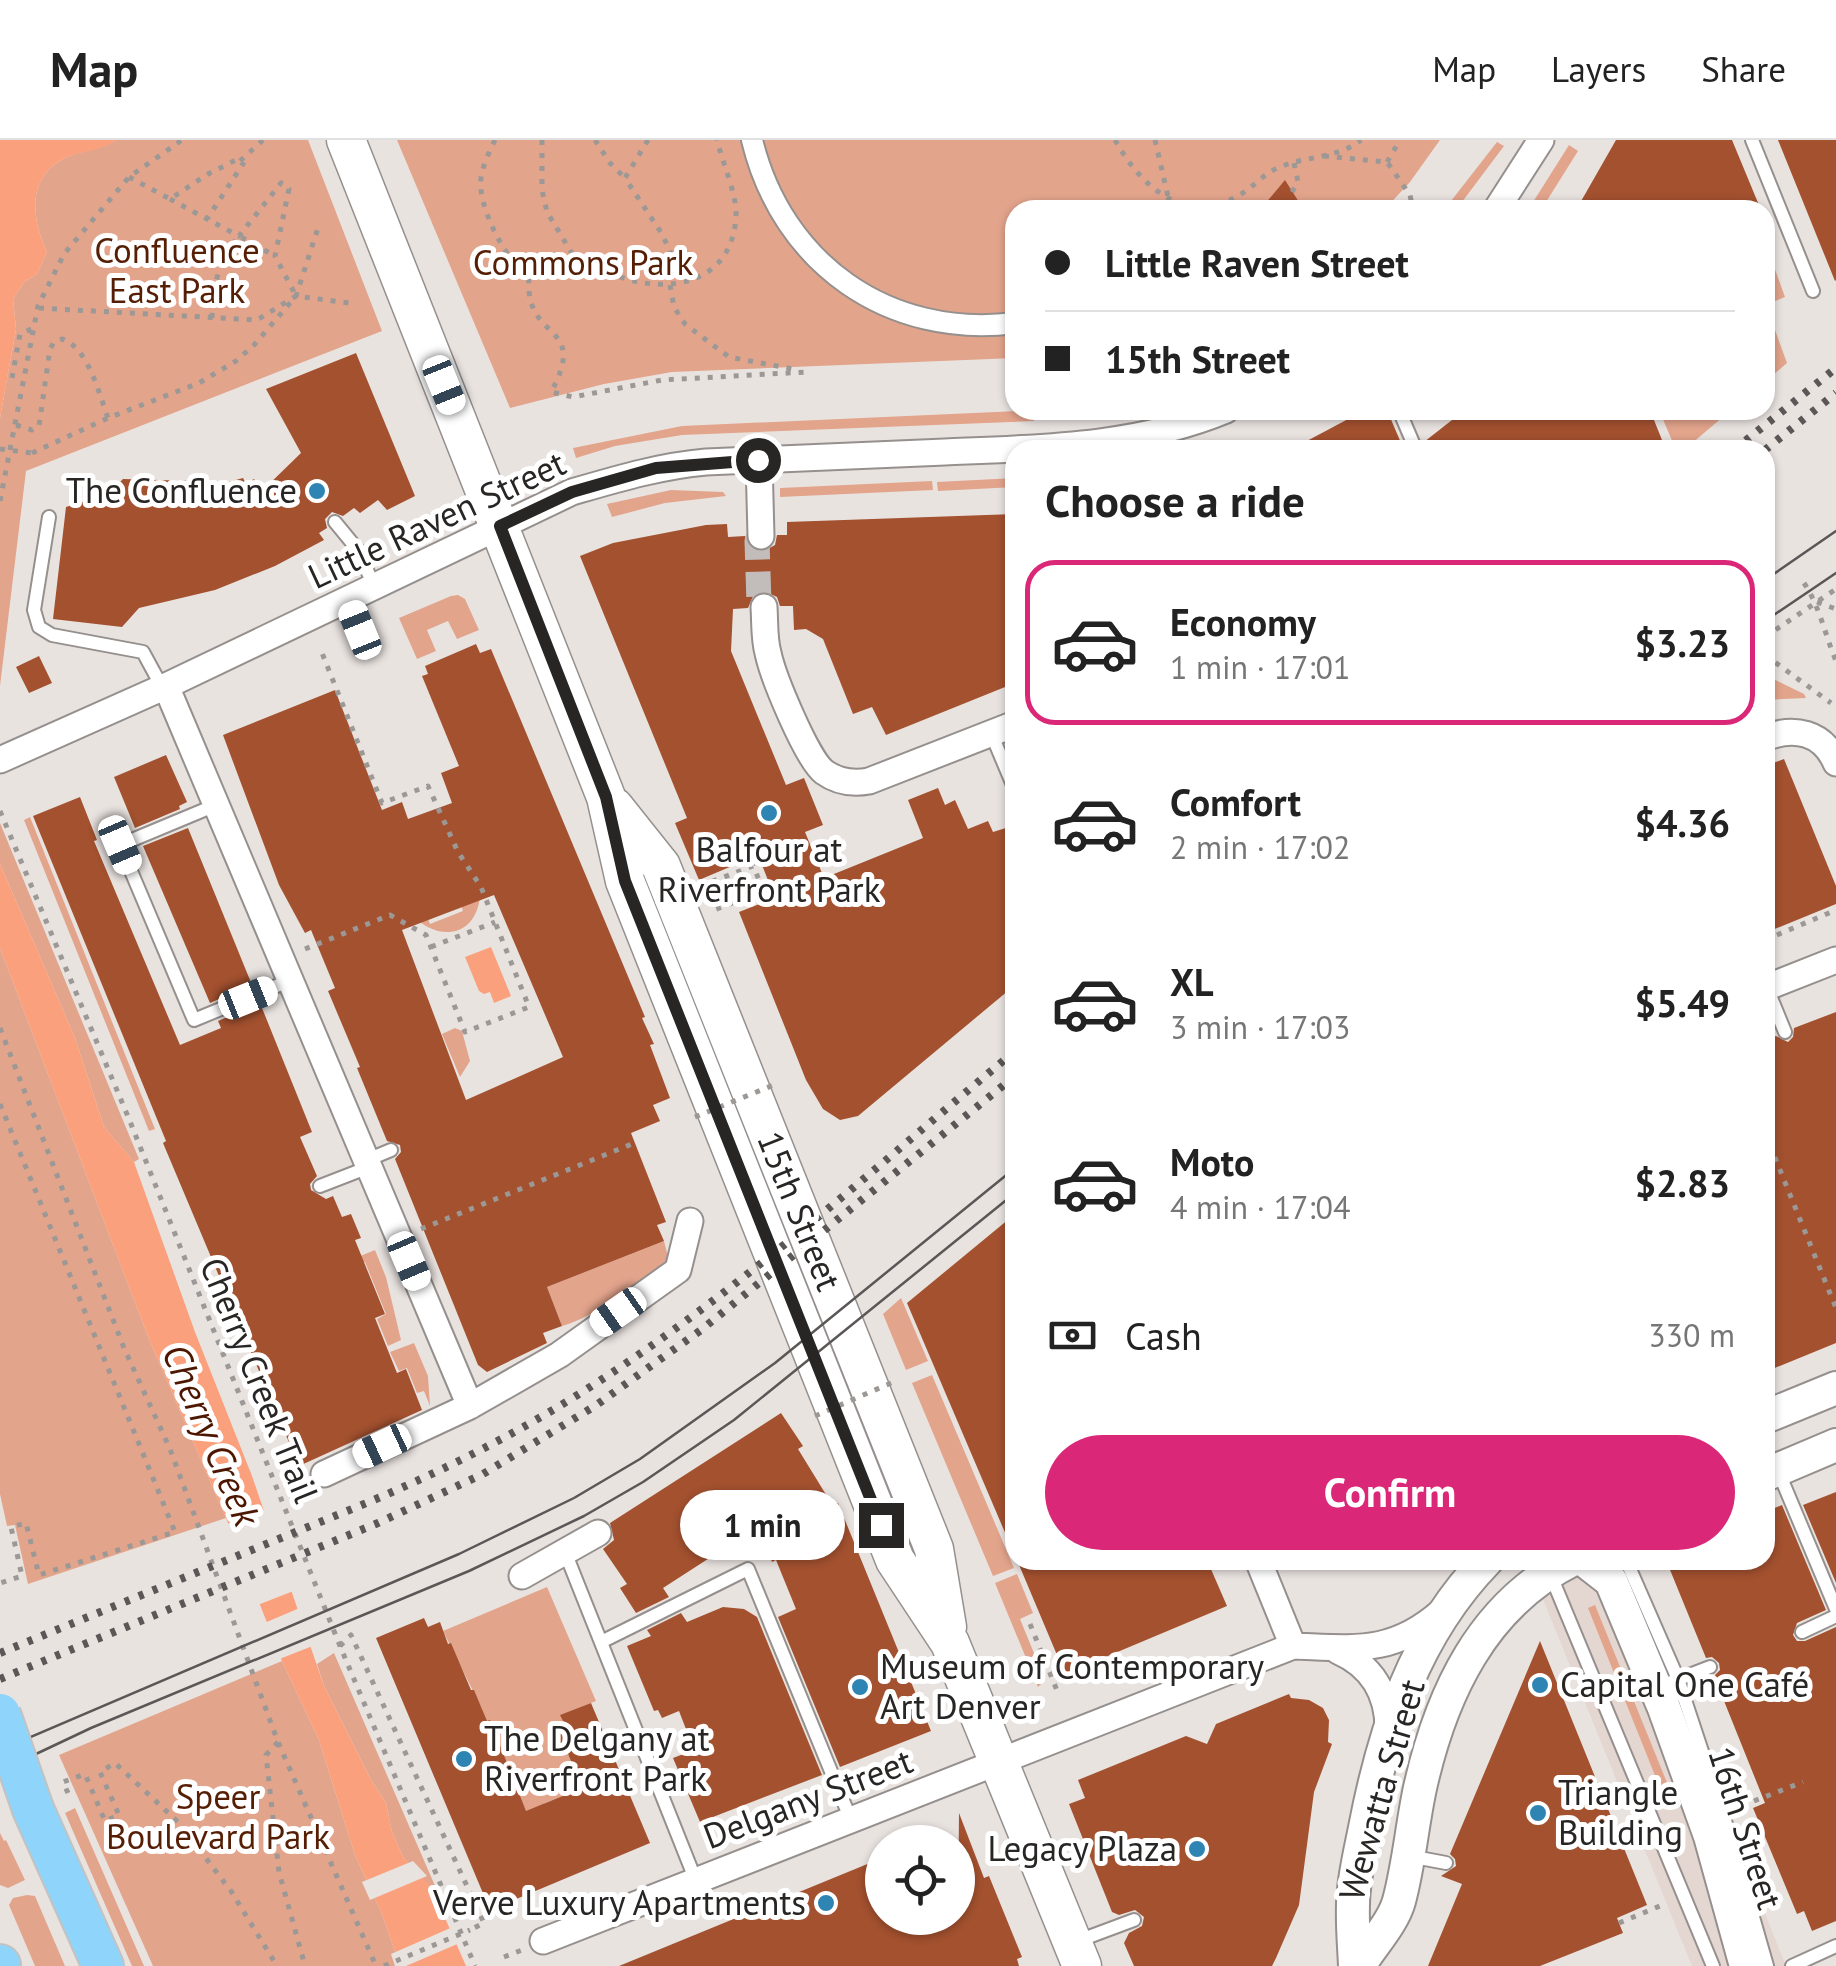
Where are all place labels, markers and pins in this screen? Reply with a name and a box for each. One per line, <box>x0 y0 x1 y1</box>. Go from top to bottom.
place label: The Confluence <box>66 467 297 513</box>
marker: The Confluence <box>306 480 328 502</box>
marker: Balfour at Riverfront Park <box>758 802 780 824</box>
place label: Balfour at Riverfront Park <box>658 826 881 912</box>
place label: Museum of Contemporary Art Denver <box>880 1643 1264 1729</box>
place label: Capital One Café <box>1560 1661 1809 1707</box>
marker: Capital One Café <box>1529 1674 1551 1696</box>
marker: Museum of Contemporary Art Denver <box>849 1676 871 1698</box>
place label: The Delgany at Riverfront Park <box>484 1715 710 1801</box>
marker: The Delgany at Riverfront Park <box>453 1748 475 1770</box>
place label: Triangle Building <box>1558 1769 1683 1855</box>
marker: Triangle Building <box>1527 1802 1549 1824</box>
place label: Legacy Plaza <box>988 1825 1177 1871</box>
marker: Legacy Plaza <box>1186 1838 1208 1860</box>
place label: Verve Luxury Apartments <box>432 1879 806 1925</box>
marker: Verve Luxury Apartments <box>815 1892 837 1914</box>

